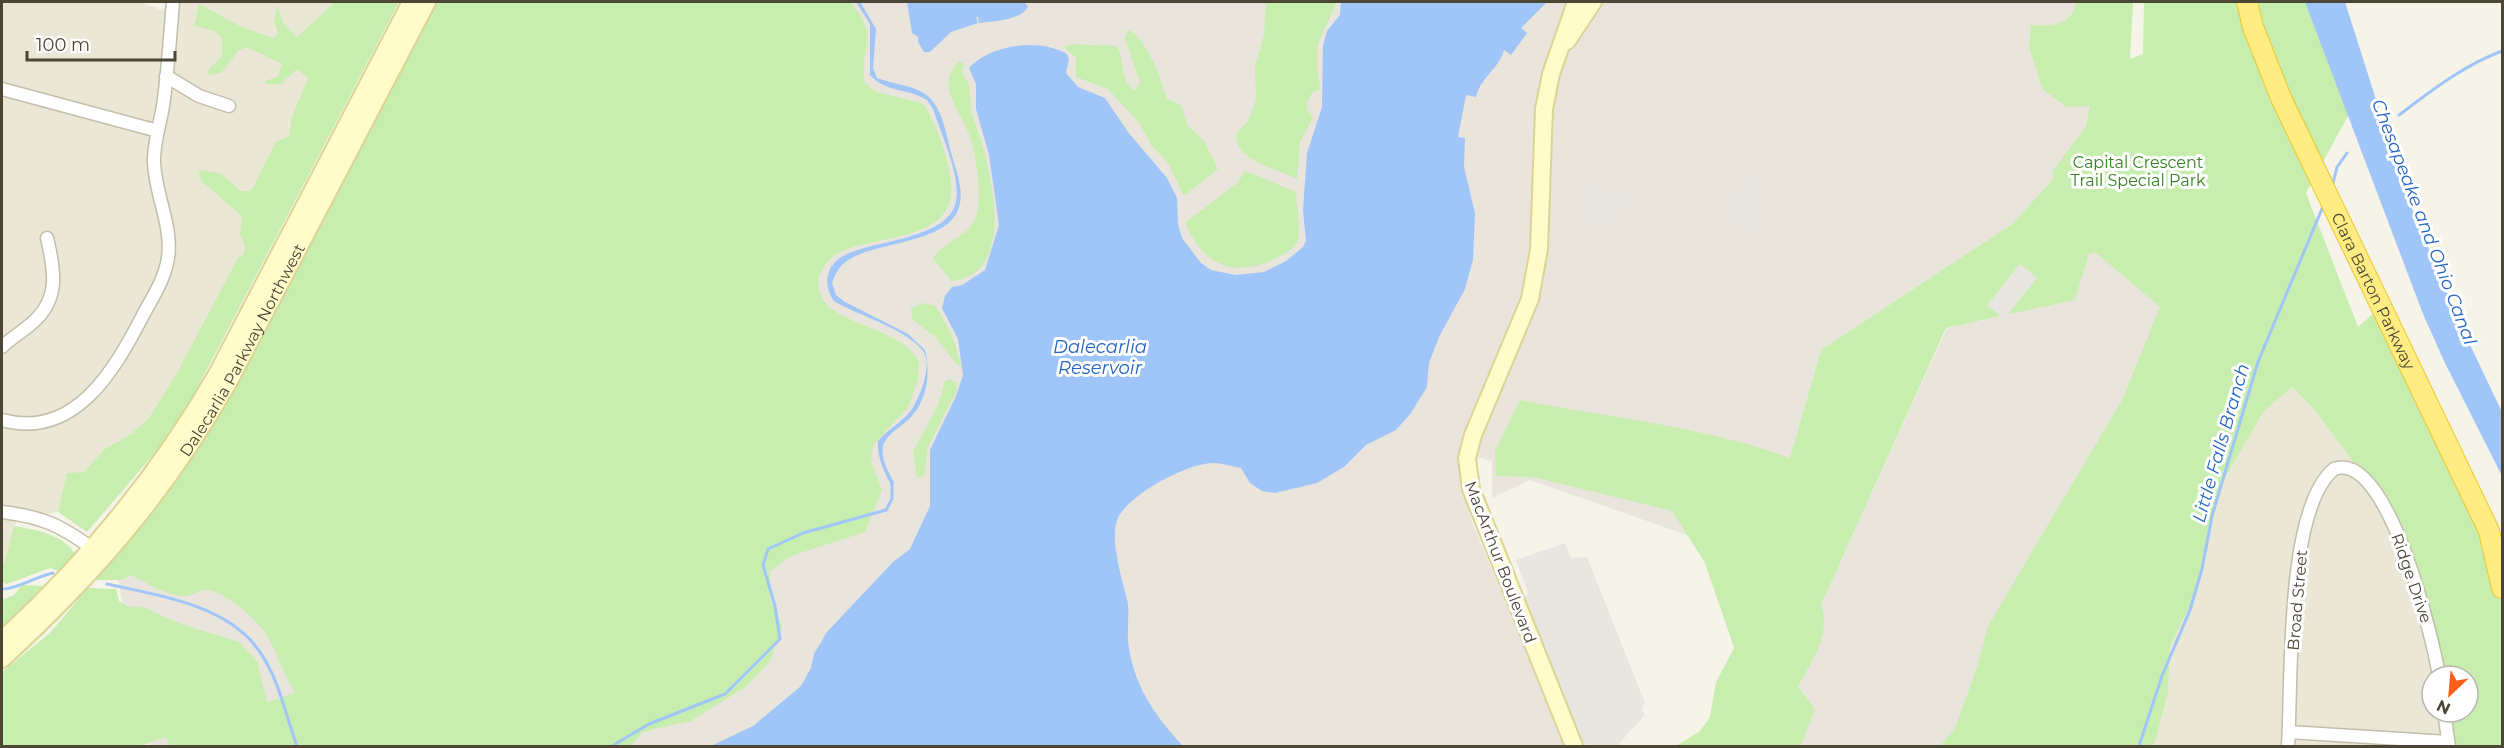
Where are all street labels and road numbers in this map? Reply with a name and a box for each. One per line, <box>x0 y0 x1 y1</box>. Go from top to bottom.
street label: Clara Barton Parkway <box>2327 210 2419 373</box>
street label: Dalecarlia Parkway Northwest <box>176 240 309 460</box>
street label: MacArthur Boulevard <box>1461 478 1540 646</box>
street label: Ridge Drive <box>2387 531 2436 625</box>
street label: Broad Street <box>2284 548 2311 651</box>

